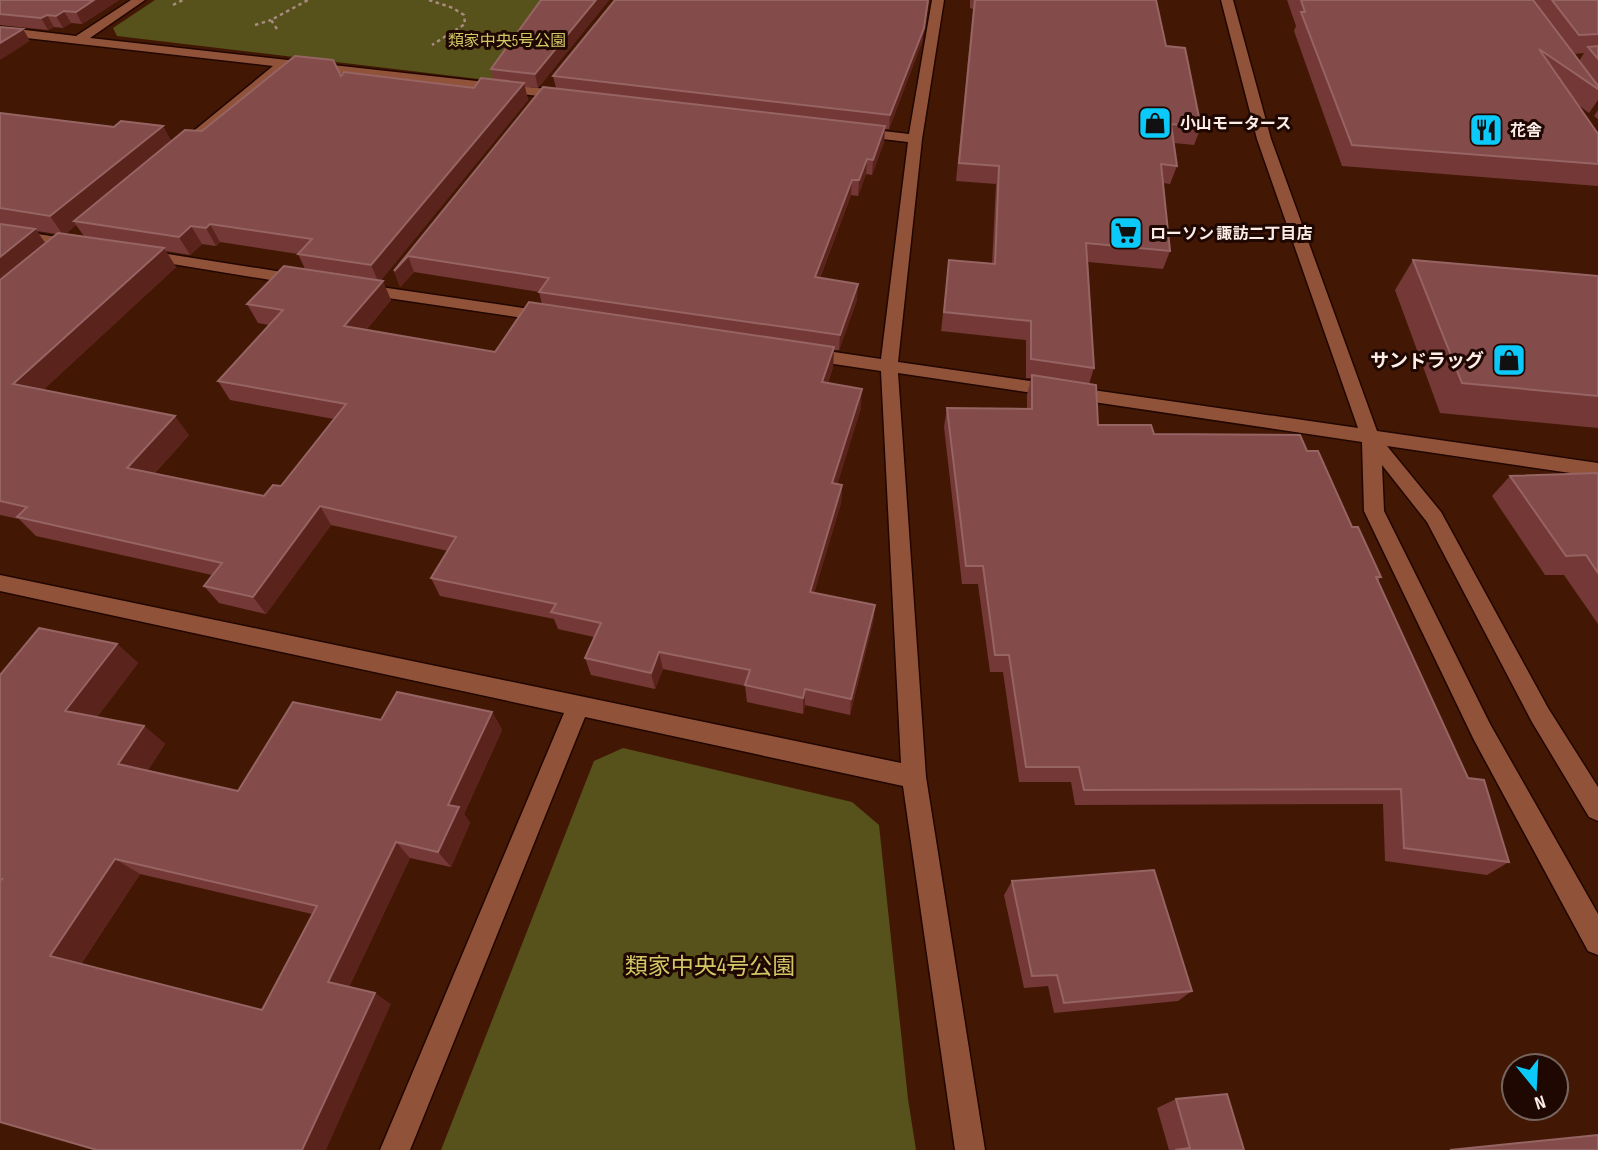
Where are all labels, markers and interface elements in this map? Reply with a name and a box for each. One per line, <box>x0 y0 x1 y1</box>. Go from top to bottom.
park label: 類家中央5号公園 <box>448 32 566 51</box>
shop icon: 小山モータース <box>1136 104 1174 142</box>
restaurant icon: 花舎 <box>1467 111 1505 149</box>
place label: 小山モータース <box>1180 115 1291 134</box>
place label: 花舎 <box>1510 122 1542 141</box>
supermarket icon: ローソン 諏訪二丁目店 <box>1107 214 1145 252</box>
place label: ローソン 諏訪二丁目店 <box>1150 225 1313 244</box>
shop icon: サンドラッグ <box>1490 341 1528 379</box>
place label: サンドラッグ <box>1370 350 1484 373</box>
park label: 類家中央4号公園 <box>625 953 795 981</box>
north arrow <box>1500 1052 1570 1122</box>
text: N <box>1531 1089 1548 1114</box>

